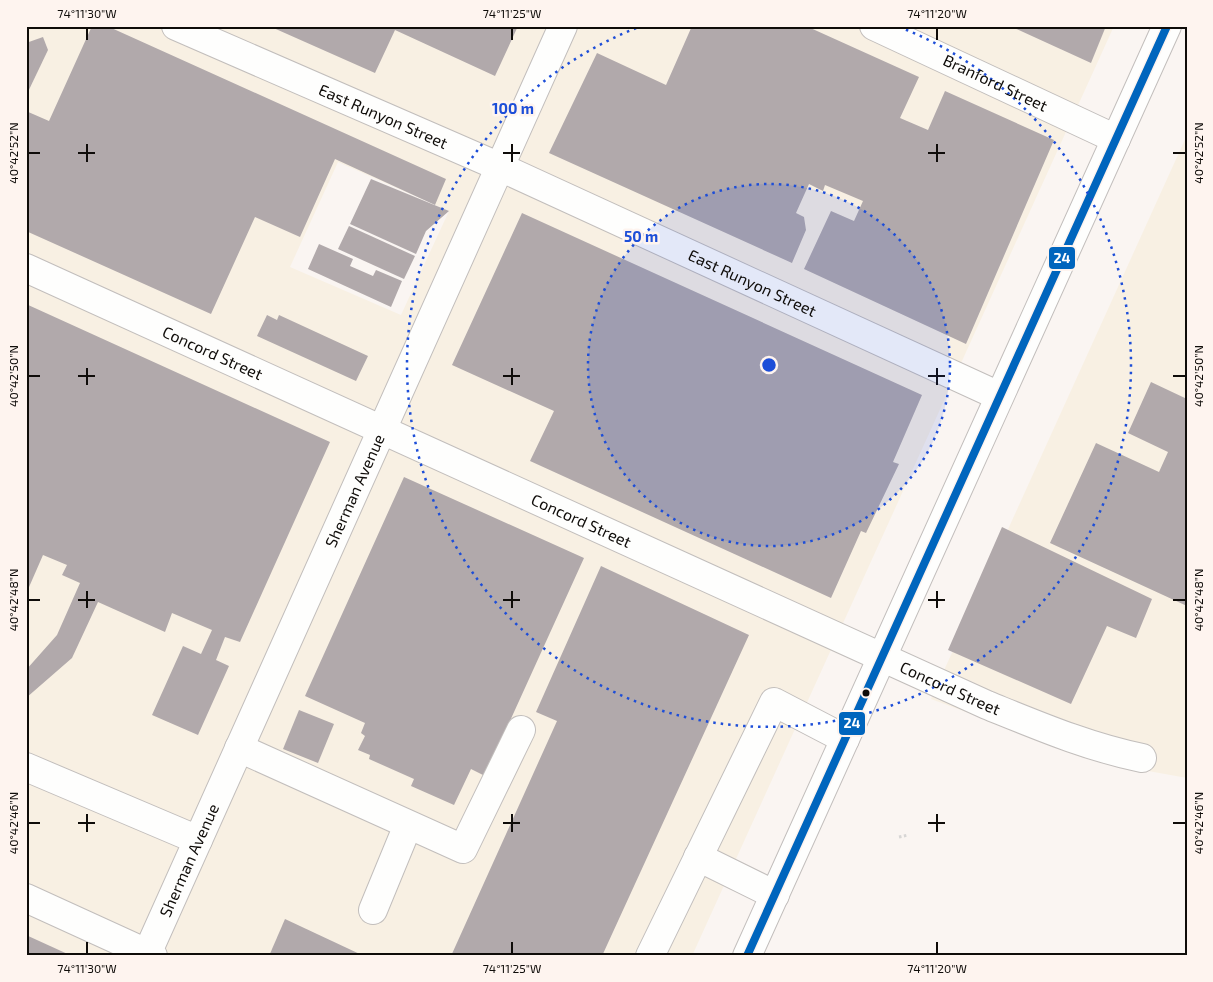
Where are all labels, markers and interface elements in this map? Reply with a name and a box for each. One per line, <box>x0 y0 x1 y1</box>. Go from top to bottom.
text: 74°11'30"W <box>57 6 117 20</box>
text: 74°11'25"W <box>483 6 541 20</box>
text: 74°11'20"W <box>907 6 967 20</box>
street label: Branford Street <box>940 50 1051 115</box>
street label: East Runyon Street <box>316 79 451 152</box>
text: 100 m <box>492 99 534 117</box>
text: 40°42'52"N <box>6 122 20 184</box>
text: 40°42'52"N <box>1191 122 1205 184</box>
text: 50 m <box>624 227 658 245</box>
street label: East Runyon Street <box>686 245 820 320</box>
line badge: 24 <box>1048 246 1076 270</box>
text: 24 <box>1053 249 1071 266</box>
street label: Concord Street <box>160 321 266 383</box>
text: 40°42'50"N <box>6 345 20 407</box>
text: 40°42'50"N <box>1191 345 1205 407</box>
centre of rings <box>760 356 778 374</box>
street label: Sherman Avenue <box>321 431 388 550</box>
street label: Concord Street <box>528 489 635 551</box>
text: 40°42'48"N <box>6 569 20 631</box>
text: 40°42'48"N <box>1191 569 1205 631</box>
street label: Concord Street <box>897 657 1003 718</box>
unlabelled marker <box>861 688 871 698</box>
line badge: 24 <box>838 711 866 736</box>
text: 24 <box>843 714 861 731</box>
text: 40°42'46"N <box>6 792 20 854</box>
text: 40°42'46"N <box>1191 792 1205 854</box>
street label: Sherman Avenue <box>155 800 222 920</box>
text: 74°11'30"W <box>57 961 117 975</box>
text: 74°11'25"W <box>483 961 541 975</box>
text: 74°11'20"W <box>907 961 967 975</box>

